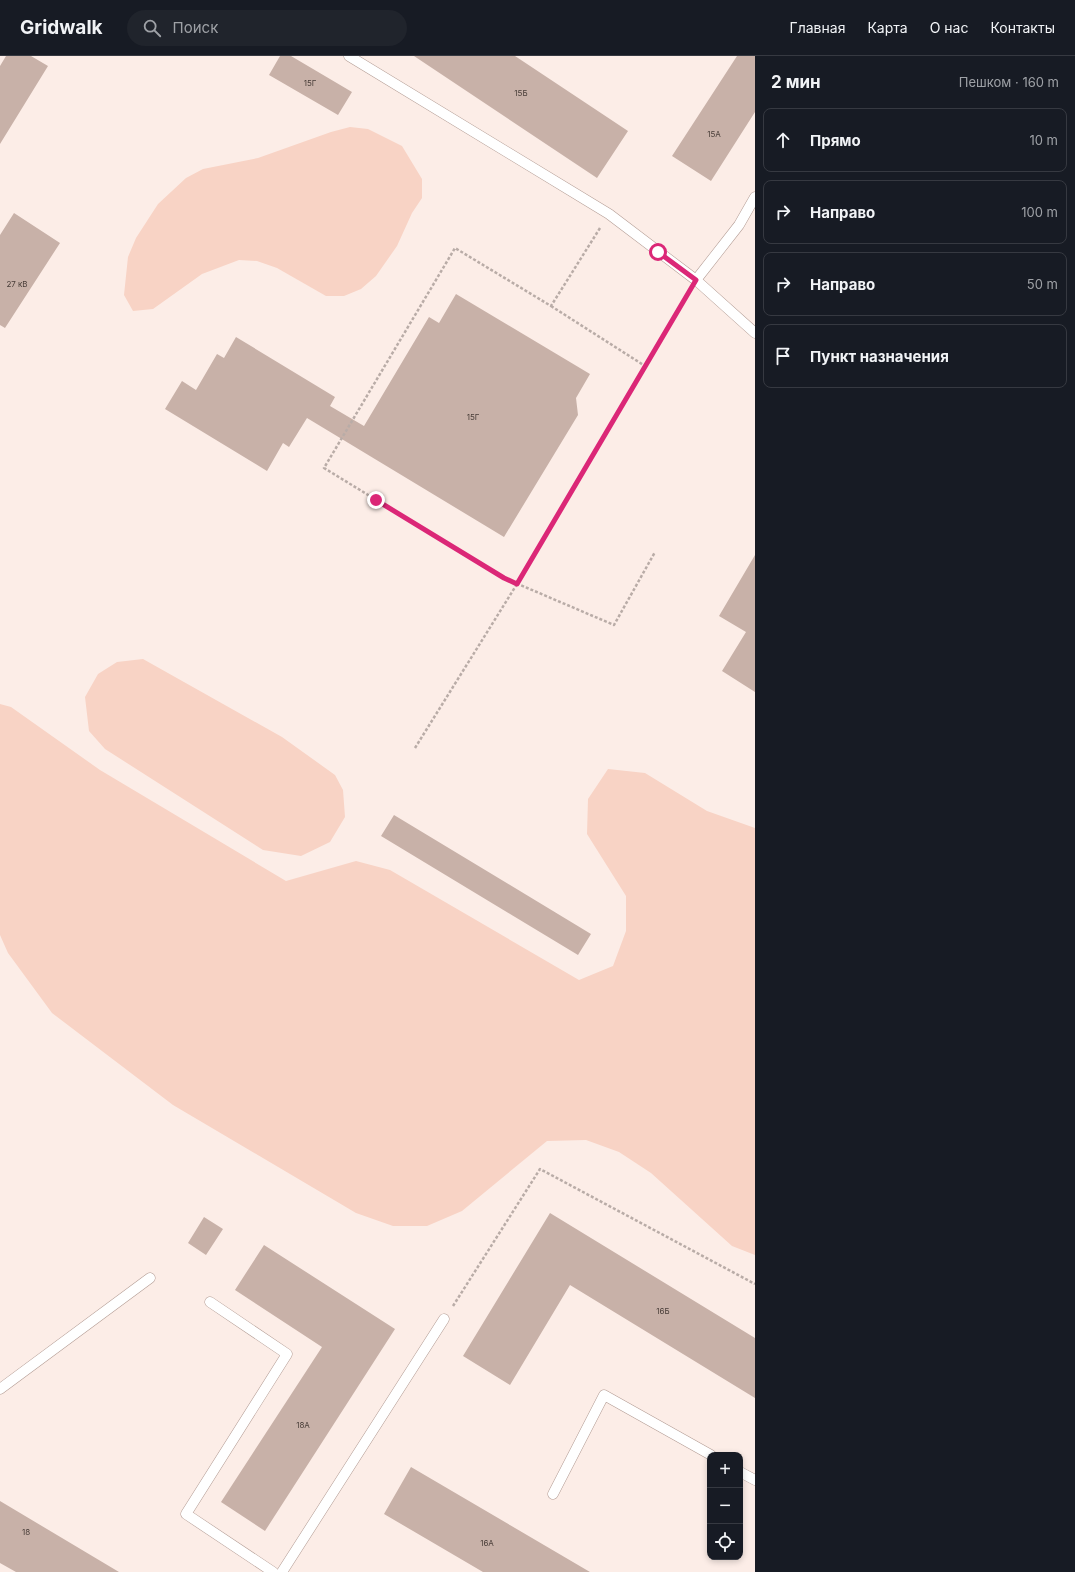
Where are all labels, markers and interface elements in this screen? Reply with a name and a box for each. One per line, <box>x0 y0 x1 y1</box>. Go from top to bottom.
search box <box>127 10 407 46</box>
text: Gridwalk <box>20 16 103 39</box>
icon: search <box>141 17 163 39</box>
text: Поиск <box>173 18 218 37</box>
text: Главная <box>790 19 845 36</box>
text: Карта <box>867 19 908 36</box>
text: О нас <box>930 19 968 36</box>
text: Контакты <box>990 19 1055 36</box>
text: 2 мин <box>771 72 821 92</box>
text: Пешком · 160 m <box>959 74 1059 90</box>
house number: 15Г <box>304 78 317 88</box>
house number: 15Б <box>514 88 528 98</box>
house number: 15А <box>707 129 721 139</box>
icon: ahead <box>772 129 794 151</box>
text: Прямо <box>810 131 861 150</box>
text: 10 m <box>1029 132 1058 148</box>
icon: right <box>772 201 794 223</box>
text: Направо <box>810 203 875 222</box>
text: 100 m <box>1021 204 1058 220</box>
route start <box>649 243 667 261</box>
icon: right <box>772 273 794 295</box>
text: Направо <box>810 275 875 294</box>
text: 50 m <box>1027 276 1058 292</box>
house number: 27 кВ <box>6 279 28 289</box>
icon: arrive <box>772 345 794 367</box>
text: Пункт назначения <box>810 347 949 366</box>
house number: 15Г <box>467 412 480 422</box>
route end <box>367 491 385 509</box>
house number: 16Б <box>656 1306 670 1316</box>
house number: 18А <box>296 1420 310 1430</box>
map controls <box>707 1452 743 1560</box>
button: + <box>707 1452 743 1488</box>
button: − <box>707 1488 743 1524</box>
button: locate <box>707 1524 743 1560</box>
house number: 18 <box>22 1527 30 1537</box>
house number: 16А <box>480 1538 494 1548</box>

